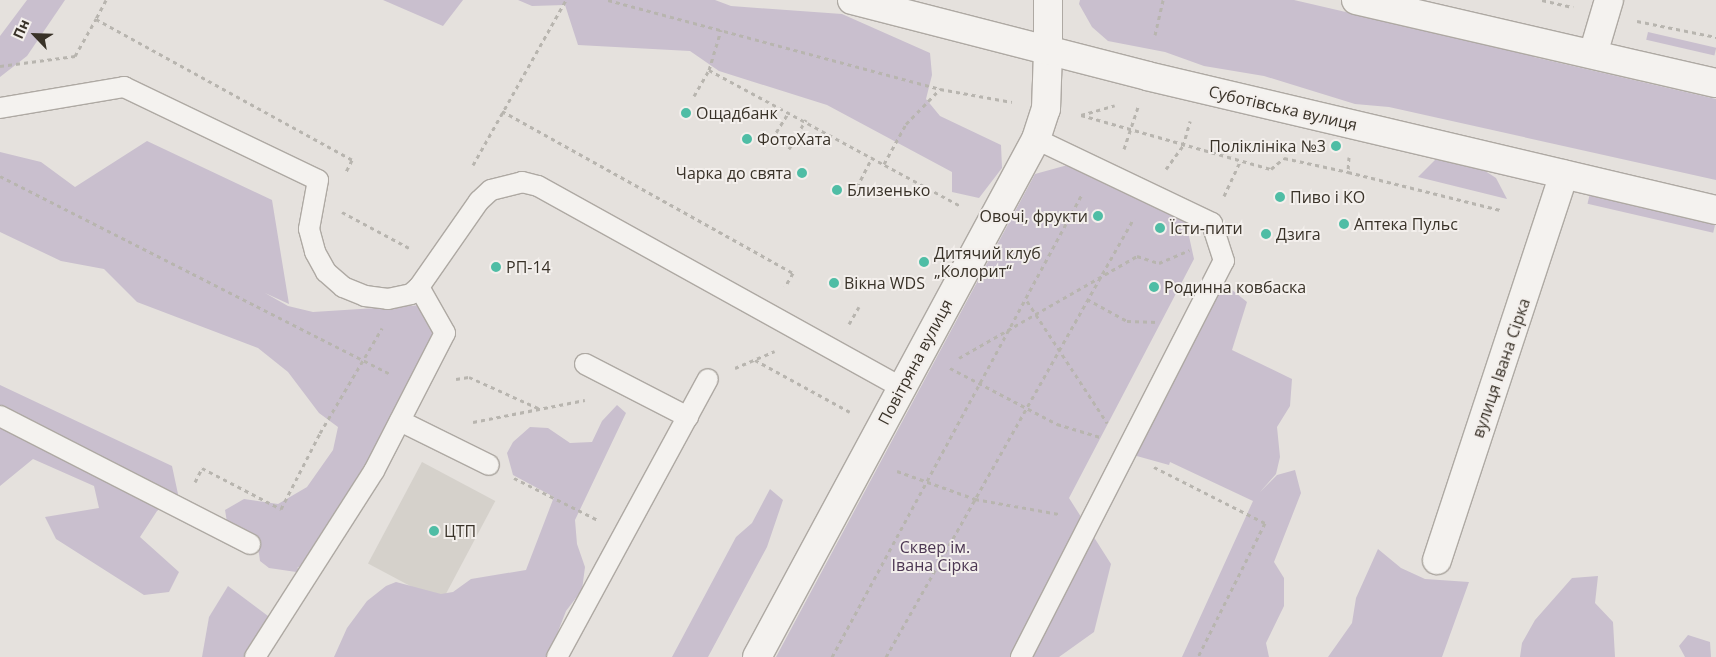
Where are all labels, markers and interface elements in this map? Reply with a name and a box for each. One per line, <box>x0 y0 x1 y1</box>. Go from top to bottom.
north arrow <box>10 10 60 60</box>
text: Пн <box>8 16 34 42</box>
street label: Суботівська вулиця <box>1207 82 1359 134</box>
place label: Ощадбанк <box>696 103 778 123</box>
marker: Ощадбанк <box>680 107 692 119</box>
place label: ФотоХата <box>757 129 831 149</box>
marker: ФотоХата <box>741 133 753 145</box>
place label: Поліклініка №3 <box>1209 136 1326 156</box>
marker: Поліклініка №3 <box>1330 140 1342 152</box>
place label: Чарка до свята <box>676 163 792 183</box>
marker: Чарка до свята <box>796 167 808 179</box>
place label: Близенько <box>847 180 930 200</box>
marker: Близенько <box>831 184 843 196</box>
place label: Пиво і КО <box>1290 187 1365 207</box>
marker: Пиво і КО <box>1274 191 1286 203</box>
place label: Овочі, фрукти <box>979 206 1088 226</box>
marker: Овочі, фрукти <box>1092 210 1104 222</box>
place label: Аптека Пульс <box>1354 214 1458 234</box>
place label: Їсти-пити <box>1170 218 1243 238</box>
marker: Аптека Пульс <box>1338 218 1350 230</box>
marker: Їсти-пити <box>1154 222 1166 234</box>
place label: Дзига <box>1276 224 1321 244</box>
marker: Дзига <box>1260 228 1272 240</box>
place label: Дитячий клуб „Колорит“ <box>934 243 1041 281</box>
marker: Дитячий клуб „Колорит“ <box>918 256 930 268</box>
place label: РП-14 <box>506 257 551 277</box>
marker: РП-14 <box>490 261 502 273</box>
place label: Вікна WDS <box>844 273 925 293</box>
marker: Вікна WDS <box>828 277 840 289</box>
place label: Родинна ковбаска <box>1164 277 1306 297</box>
marker: Родинна ковбаска <box>1148 281 1160 293</box>
street label: Повітряна вулиця <box>874 296 956 428</box>
street label: вулиця Івана Сірка <box>1468 296 1534 440</box>
place label: ЦТП <box>444 521 476 541</box>
marker: ЦТП <box>428 525 440 537</box>
park label: Сквер ім. Івана Сірка <box>892 537 978 575</box>

